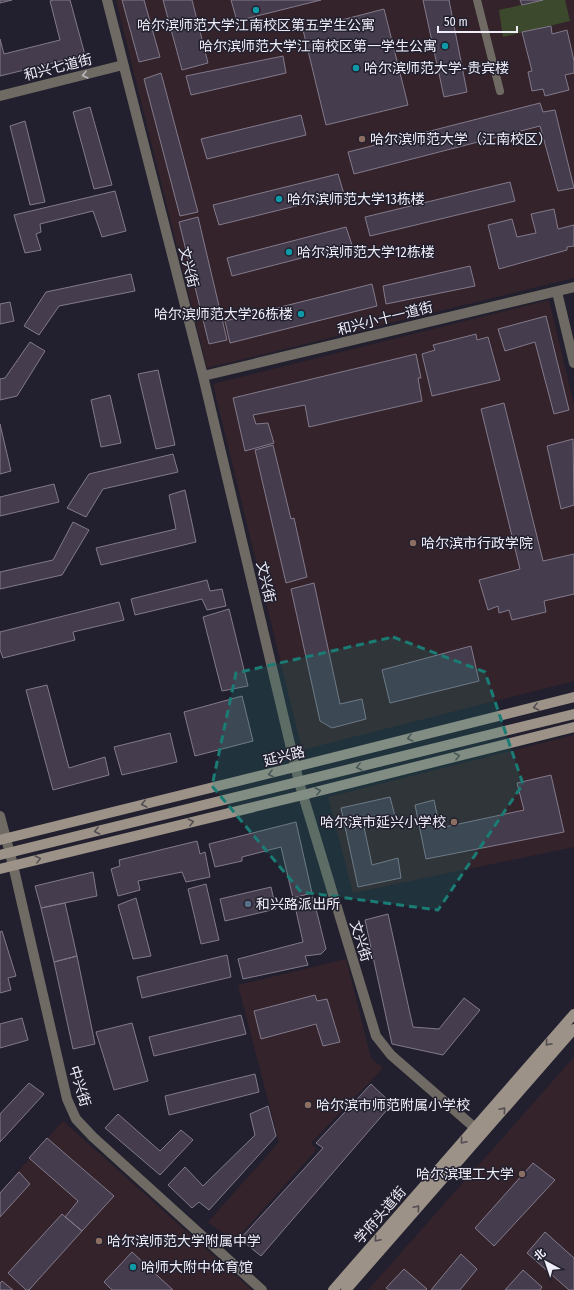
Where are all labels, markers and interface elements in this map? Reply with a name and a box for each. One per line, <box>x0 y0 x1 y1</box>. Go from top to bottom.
marker: 哈尔滨师范大学江南校区第五学生公寓 <box>251 5 261 15</box>
scale bar <box>438 8 517 34</box>
text: 50 m <box>444 15 468 29</box>
place label: 哈尔滨师范大学江南校区第五学生公寓 <box>137 17 375 34</box>
place label: 哈尔滨师范大学江南校区第一学生公寓 <box>199 38 437 55</box>
marker: 哈尔滨师范大学江南校区第一学生公寓 <box>440 41 450 51</box>
street label: 和兴七道街 <box>22 51 94 84</box>
place label: 哈尔滨师范大学-贵宾楼 <box>364 60 509 77</box>
marker: 哈尔滨师范大学-贵宾楼 <box>351 63 361 73</box>
one-way arrow <box>82 70 88 78</box>
place label: 哈尔滨师范大学（江南校区） <box>370 131 552 148</box>
marker: 哈尔滨师范大学（江南校区） <box>357 134 367 144</box>
place label: 哈尔滨师范大学13栋楼 <box>287 191 425 208</box>
marker: 哈尔滨师范大学13栋楼 <box>274 194 284 204</box>
place label: 哈尔滨师范大学12栋楼 <box>297 244 435 261</box>
street label: 文兴街 <box>175 245 202 290</box>
marker: 哈尔滨师范大学12栋楼 <box>284 247 294 257</box>
street label: 和兴小十一道街 <box>336 298 435 339</box>
place label: 哈尔滨师范大学26栋楼 <box>154 306 293 323</box>
marker: 哈尔滨师范大学26栋楼 <box>296 309 306 319</box>
place label: 哈尔滨市行政学院 <box>421 535 533 552</box>
marker: 哈尔滨市行政学院 <box>408 538 418 548</box>
street label: 文兴街 <box>253 560 279 604</box>
one-way arrow <box>533 702 539 710</box>
one-way arrow <box>407 734 413 742</box>
street label: 延兴路 <box>262 743 307 770</box>
one-way arrow <box>454 752 461 761</box>
one-way arrow <box>356 762 363 770</box>
one-way arrow <box>267 769 274 777</box>
one-way arrow <box>314 788 321 796</box>
one-way arrow <box>141 800 147 808</box>
place label: 哈尔滨市延兴小学校 <box>320 814 446 831</box>
marker: 哈尔滨市延兴小学校 <box>449 817 459 827</box>
one-way arrow <box>188 818 195 827</box>
one-way arrow <box>94 827 101 835</box>
one-way arrow <box>35 856 41 864</box>
place label: 和兴路派出所 <box>256 896 340 913</box>
marker: 和兴路派出所 <box>243 899 253 909</box>
street label: 文兴街 <box>346 919 375 964</box>
one-way arrow <box>546 1038 553 1046</box>
street label: 中兴街 <box>65 1064 94 1109</box>
place label: 哈尔滨市师范附属小学校 <box>316 1097 470 1114</box>
marker: 哈尔滨市师范附属小学校 <box>303 1100 313 1110</box>
one-way arrow <box>498 1107 505 1115</box>
one-way arrow <box>461 1137 468 1144</box>
place label: 哈尔滨理工大学 <box>416 1166 514 1183</box>
marker: 哈尔滨理工大学 <box>517 1169 527 1179</box>
street label: 学府头道街 <box>351 1183 410 1247</box>
one-way arrow <box>413 1205 420 1213</box>
place label: 哈尔滨师范大学附属中学 <box>107 1233 261 1250</box>
one-way arrow <box>375 1234 382 1242</box>
marker: 哈尔滨师范大学附属中学 <box>94 1236 104 1246</box>
north arrow <box>526 1242 566 1282</box>
text: 北 <box>532 1246 548 1263</box>
place label: 哈师大附中体育馆 <box>141 1259 253 1276</box>
marker: 哈师大附中体育馆 <box>128 1262 138 1272</box>

